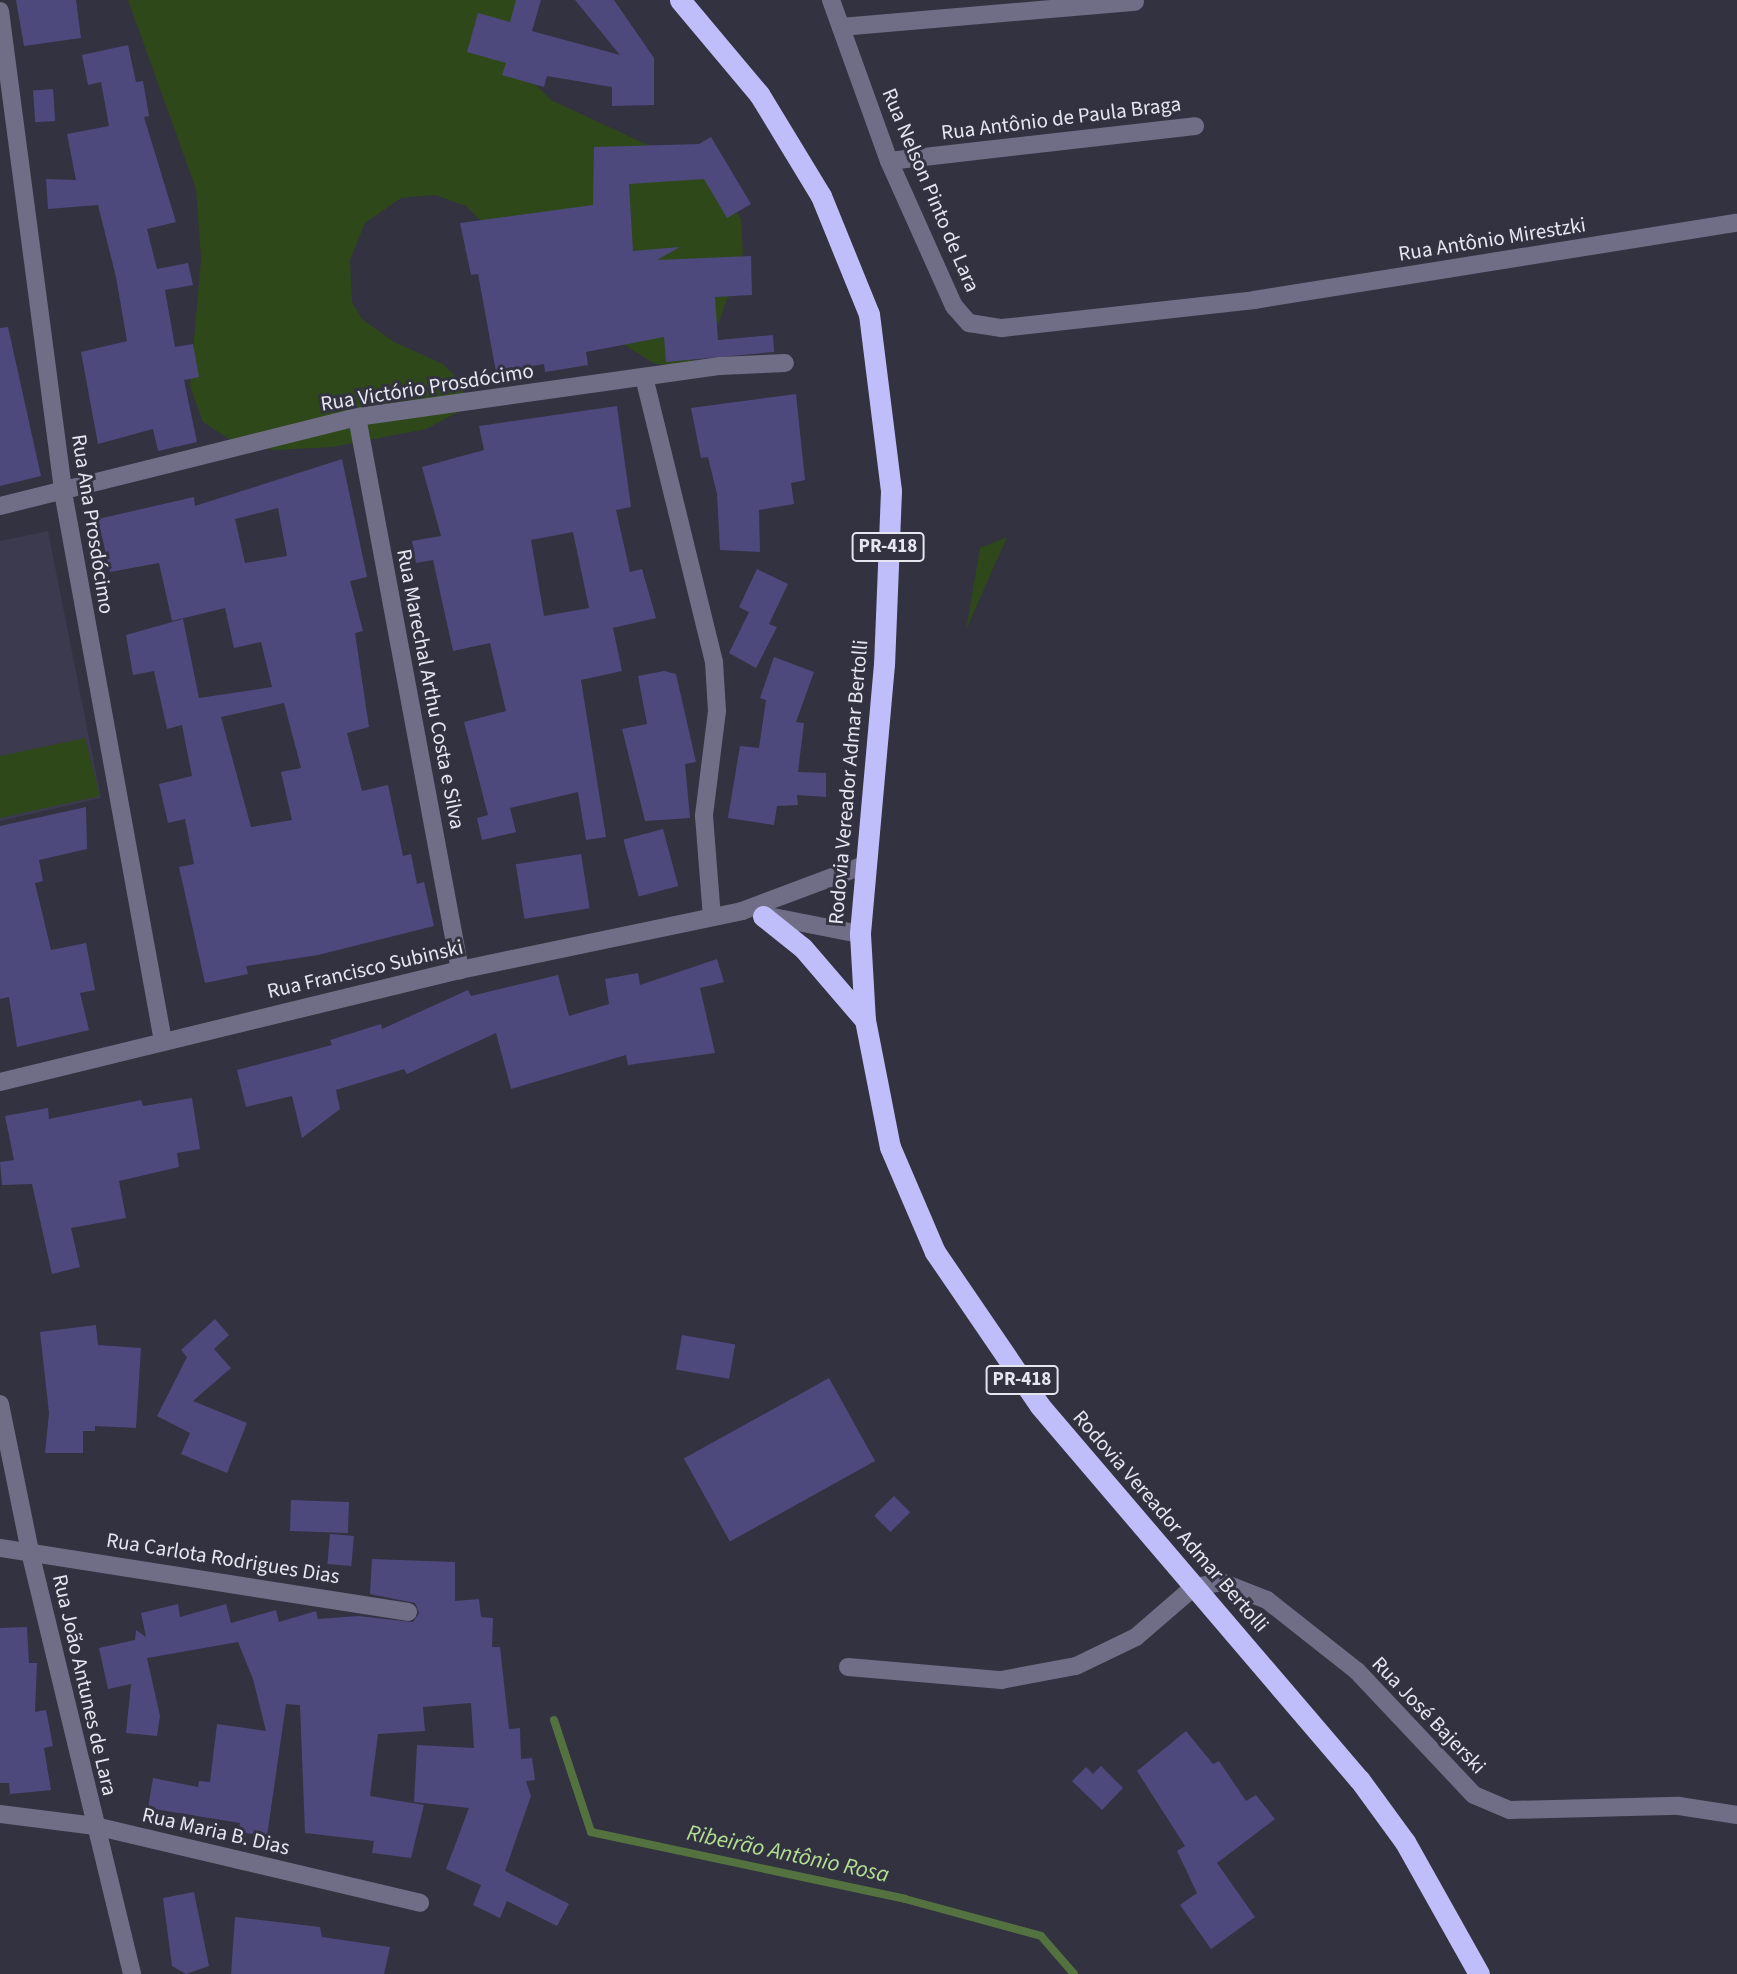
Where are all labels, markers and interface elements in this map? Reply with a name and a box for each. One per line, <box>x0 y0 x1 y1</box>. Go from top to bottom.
street label: Rua Nelson Pinto de Lara <box>877 84 985 296</box>
street label: Rua Antônio de Paula Braga <box>940 91 1182 145</box>
street label: Rua Antônio Mirestzki <box>1397 212 1587 266</box>
street label: Rua Victório Prosdócimo <box>319 358 535 416</box>
street label: Rua Ana Prosdócimo <box>66 432 120 616</box>
road number: PR-418 <box>851 532 925 562</box>
street label: Rua Marechal Arthu Costa e Silva <box>391 547 471 831</box>
street label: Rodovia Vereador Admar Bertolli <box>823 639 873 925</box>
street label: Rua Francisco Subinski <box>264 934 466 1004</box>
road number: PR-418 <box>985 1364 1059 1396</box>
street label: Rodovia Vereador Admar Bertolli <box>1068 1405 1274 1637</box>
street label: Rua Carlota Rodrigues Dias <box>105 1527 341 1589</box>
street label: Rua João Antunes de Lara <box>47 1572 123 1798</box>
street label: Rua José Bajerski <box>1367 1651 1491 1779</box>
street label: Rua Maria B. Dias <box>140 1802 292 1860</box>
water label: Ribeirão Antônio Rosa <box>684 1819 892 1889</box>

